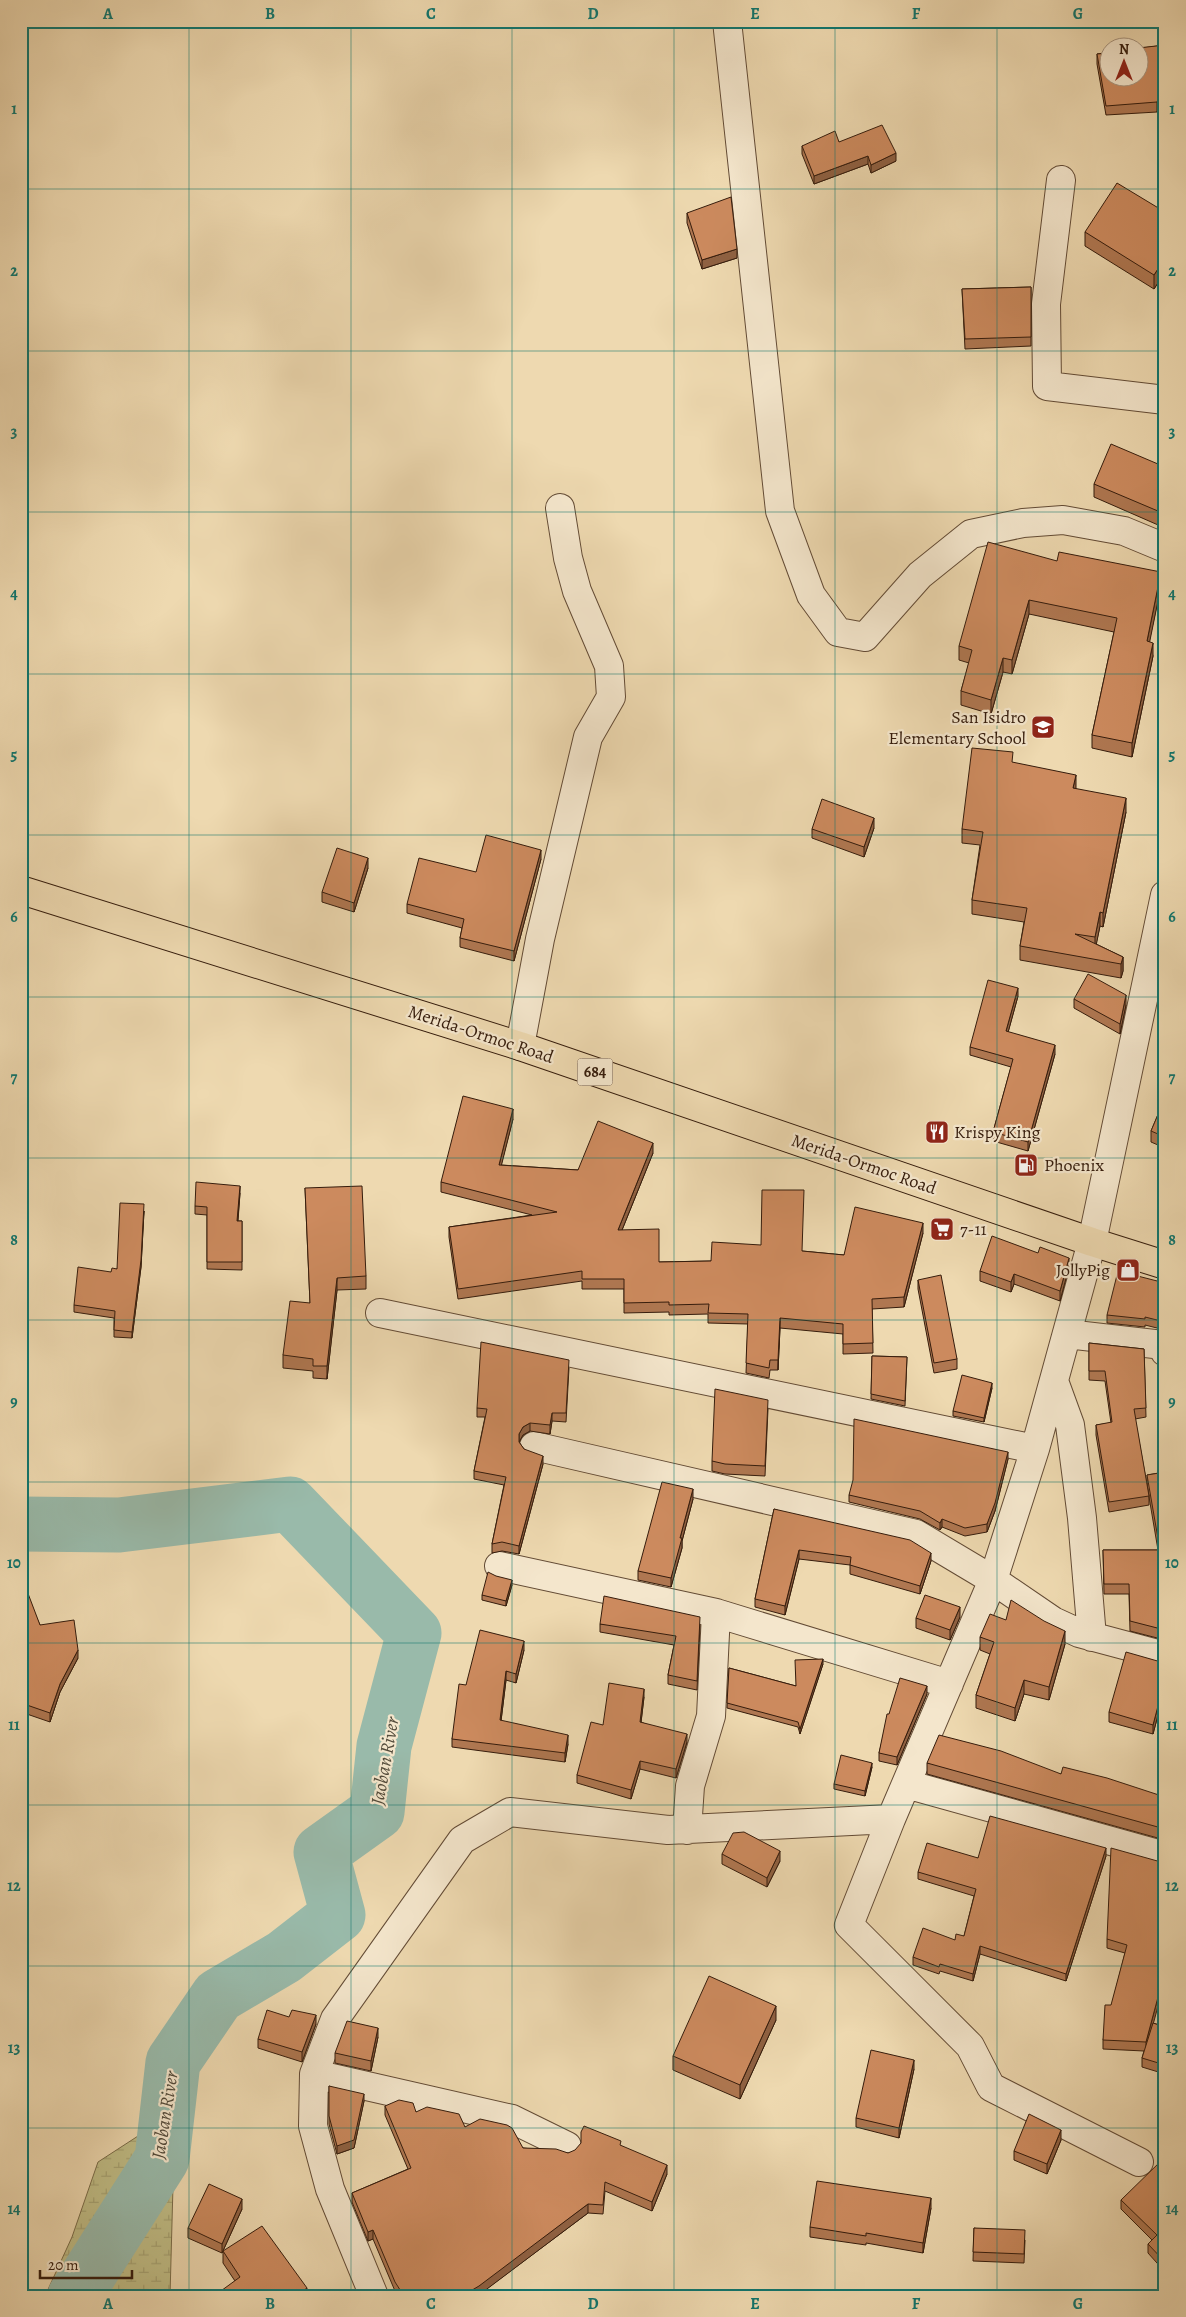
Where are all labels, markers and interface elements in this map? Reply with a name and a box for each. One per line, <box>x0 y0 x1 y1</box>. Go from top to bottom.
text: A <box>102 3 114 25</box>
text: B <box>265 3 275 25</box>
text: C <box>426 3 436 25</box>
text: D <box>587 3 599 25</box>
text: E <box>750 3 760 25</box>
text: F <box>912 3 921 25</box>
text: G <box>1073 3 1083 25</box>
north arrow <box>1098 38 1148 88</box>
text: N <box>1119 40 1129 59</box>
text: 1 <box>11 98 17 120</box>
text: 1 <box>1169 98 1175 120</box>
text: 2 <box>10 260 18 282</box>
text: 2 <box>1168 260 1176 282</box>
text: 3 <box>11 421 18 443</box>
text: 3 <box>1169 421 1176 443</box>
text: 4 <box>10 583 18 605</box>
text: 4 <box>1168 583 1176 605</box>
place label: San Isidro Elementary School <box>888 705 1027 750</box>
school or university icon: San Isidro Elementary School <box>1030 714 1056 740</box>
text: 5 <box>11 744 18 766</box>
text: 5 <box>1169 744 1176 766</box>
text: 6 <box>10 906 18 928</box>
text: 6 <box>1168 906 1176 928</box>
street label: Merida-Ormoc Road <box>405 999 557 1069</box>
road number: 684 <box>578 1058 612 1086</box>
text: 7 <box>11 1067 18 1089</box>
text: 7 <box>1169 1067 1176 1089</box>
restaurant icon: Krispy King <box>924 1119 950 1145</box>
place label: Krispy King <box>954 1120 1041 1144</box>
street label: Merida-Ormoc Road <box>788 1128 940 1200</box>
fuel station icon: Phoenix <box>1013 1152 1039 1178</box>
place label: Phoenix <box>1044 1153 1104 1177</box>
supermarket icon: 7-11 <box>929 1216 955 1242</box>
place label: 7-11 <box>960 1217 987 1241</box>
text: 8 <box>10 1229 18 1251</box>
text: 8 <box>1168 1229 1176 1251</box>
shop icon: JollyPig <box>1115 1257 1141 1283</box>
place label: JollyPig <box>1056 1258 1110 1282</box>
text: 9 <box>10 1391 18 1413</box>
text: 9 <box>1168 1391 1176 1413</box>
text: 10 <box>7 1552 21 1574</box>
text: 10 <box>1165 1552 1179 1574</box>
text: 11 <box>8 1714 20 1736</box>
water label: Jaoban River <box>364 1714 406 1808</box>
text: 11 <box>1166 1714 1178 1736</box>
text: 12 <box>7 1875 21 1897</box>
text: 12 <box>1165 1875 1179 1897</box>
text: 13 <box>8 2037 20 2059</box>
text: 13 <box>1166 2037 1178 2059</box>
water label: Jaoban River <box>145 2068 185 2162</box>
text: 14 <box>7 2198 21 2220</box>
text: 14 <box>1165 2198 1179 2220</box>
scale bar <box>40 2247 132 2279</box>
text: 20 m <box>48 2255 79 2275</box>
text: A <box>102 2293 114 2315</box>
text: B <box>265 2293 275 2315</box>
text: C <box>426 2293 436 2315</box>
text: D <box>587 2293 599 2315</box>
text: E <box>750 2293 760 2315</box>
text: F <box>912 2293 921 2315</box>
text: G <box>1073 2293 1083 2315</box>

